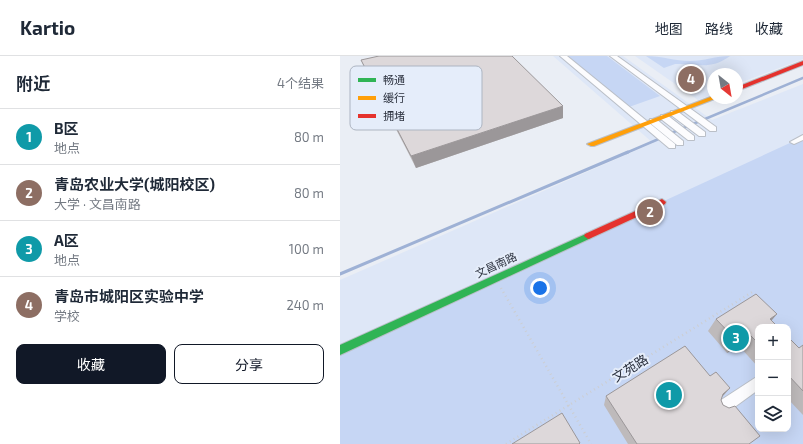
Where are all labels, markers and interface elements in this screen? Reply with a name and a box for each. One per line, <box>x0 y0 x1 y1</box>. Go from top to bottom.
text: Kartio <box>20 16 75 39</box>
text: 地图 <box>655 20 683 37</box>
text: 路线 <box>705 20 733 37</box>
text: 收藏 <box>755 20 783 37</box>
pin: 4 <box>678 64 704 94</box>
legend <box>350 66 482 130</box>
north arrow <box>707 68 743 104</box>
text: 附近 <box>16 73 50 93</box>
text: 畅通 <box>383 73 405 86</box>
text: 4个结果 <box>277 75 324 91</box>
text: 缓行 <box>383 91 405 104</box>
text: 拥堵 <box>383 109 405 122</box>
text: B区 <box>54 119 79 137</box>
text: 1 <box>26 129 32 145</box>
text: 80 m <box>294 129 324 145</box>
text: 地点 <box>54 140 80 156</box>
text: 青岛农业大学(城阳校区) <box>54 175 215 193</box>
text: 2 <box>25 185 33 201</box>
text: 80 m <box>294 185 324 201</box>
text: 大学 · 文昌南路 <box>54 196 141 212</box>
pin: 2 <box>637 197 663 227</box>
text: A区 <box>54 231 79 249</box>
text: 3 <box>25 241 33 257</box>
text: 100 m <box>289 241 324 257</box>
street label: 文昌南路 <box>473 249 518 280</box>
text: 地点 <box>54 252 80 268</box>
your location <box>530 278 550 298</box>
text: 青岛市城阳区实验中学 <box>54 287 204 305</box>
text: 4 <box>25 297 33 313</box>
text: 240 m <box>287 297 324 313</box>
text: 学校 <box>54 308 80 324</box>
pin: 3 <box>723 323 749 353</box>
map controls <box>755 324 791 432</box>
button: + <box>755 324 791 360</box>
button: 收藏 <box>16 344 166 384</box>
button: 分享 <box>174 344 324 384</box>
street label: 文苑路 <box>609 351 651 385</box>
button: − <box>755 360 791 396</box>
pin: 1 <box>656 380 682 410</box>
button: layers <box>755 396 791 432</box>

